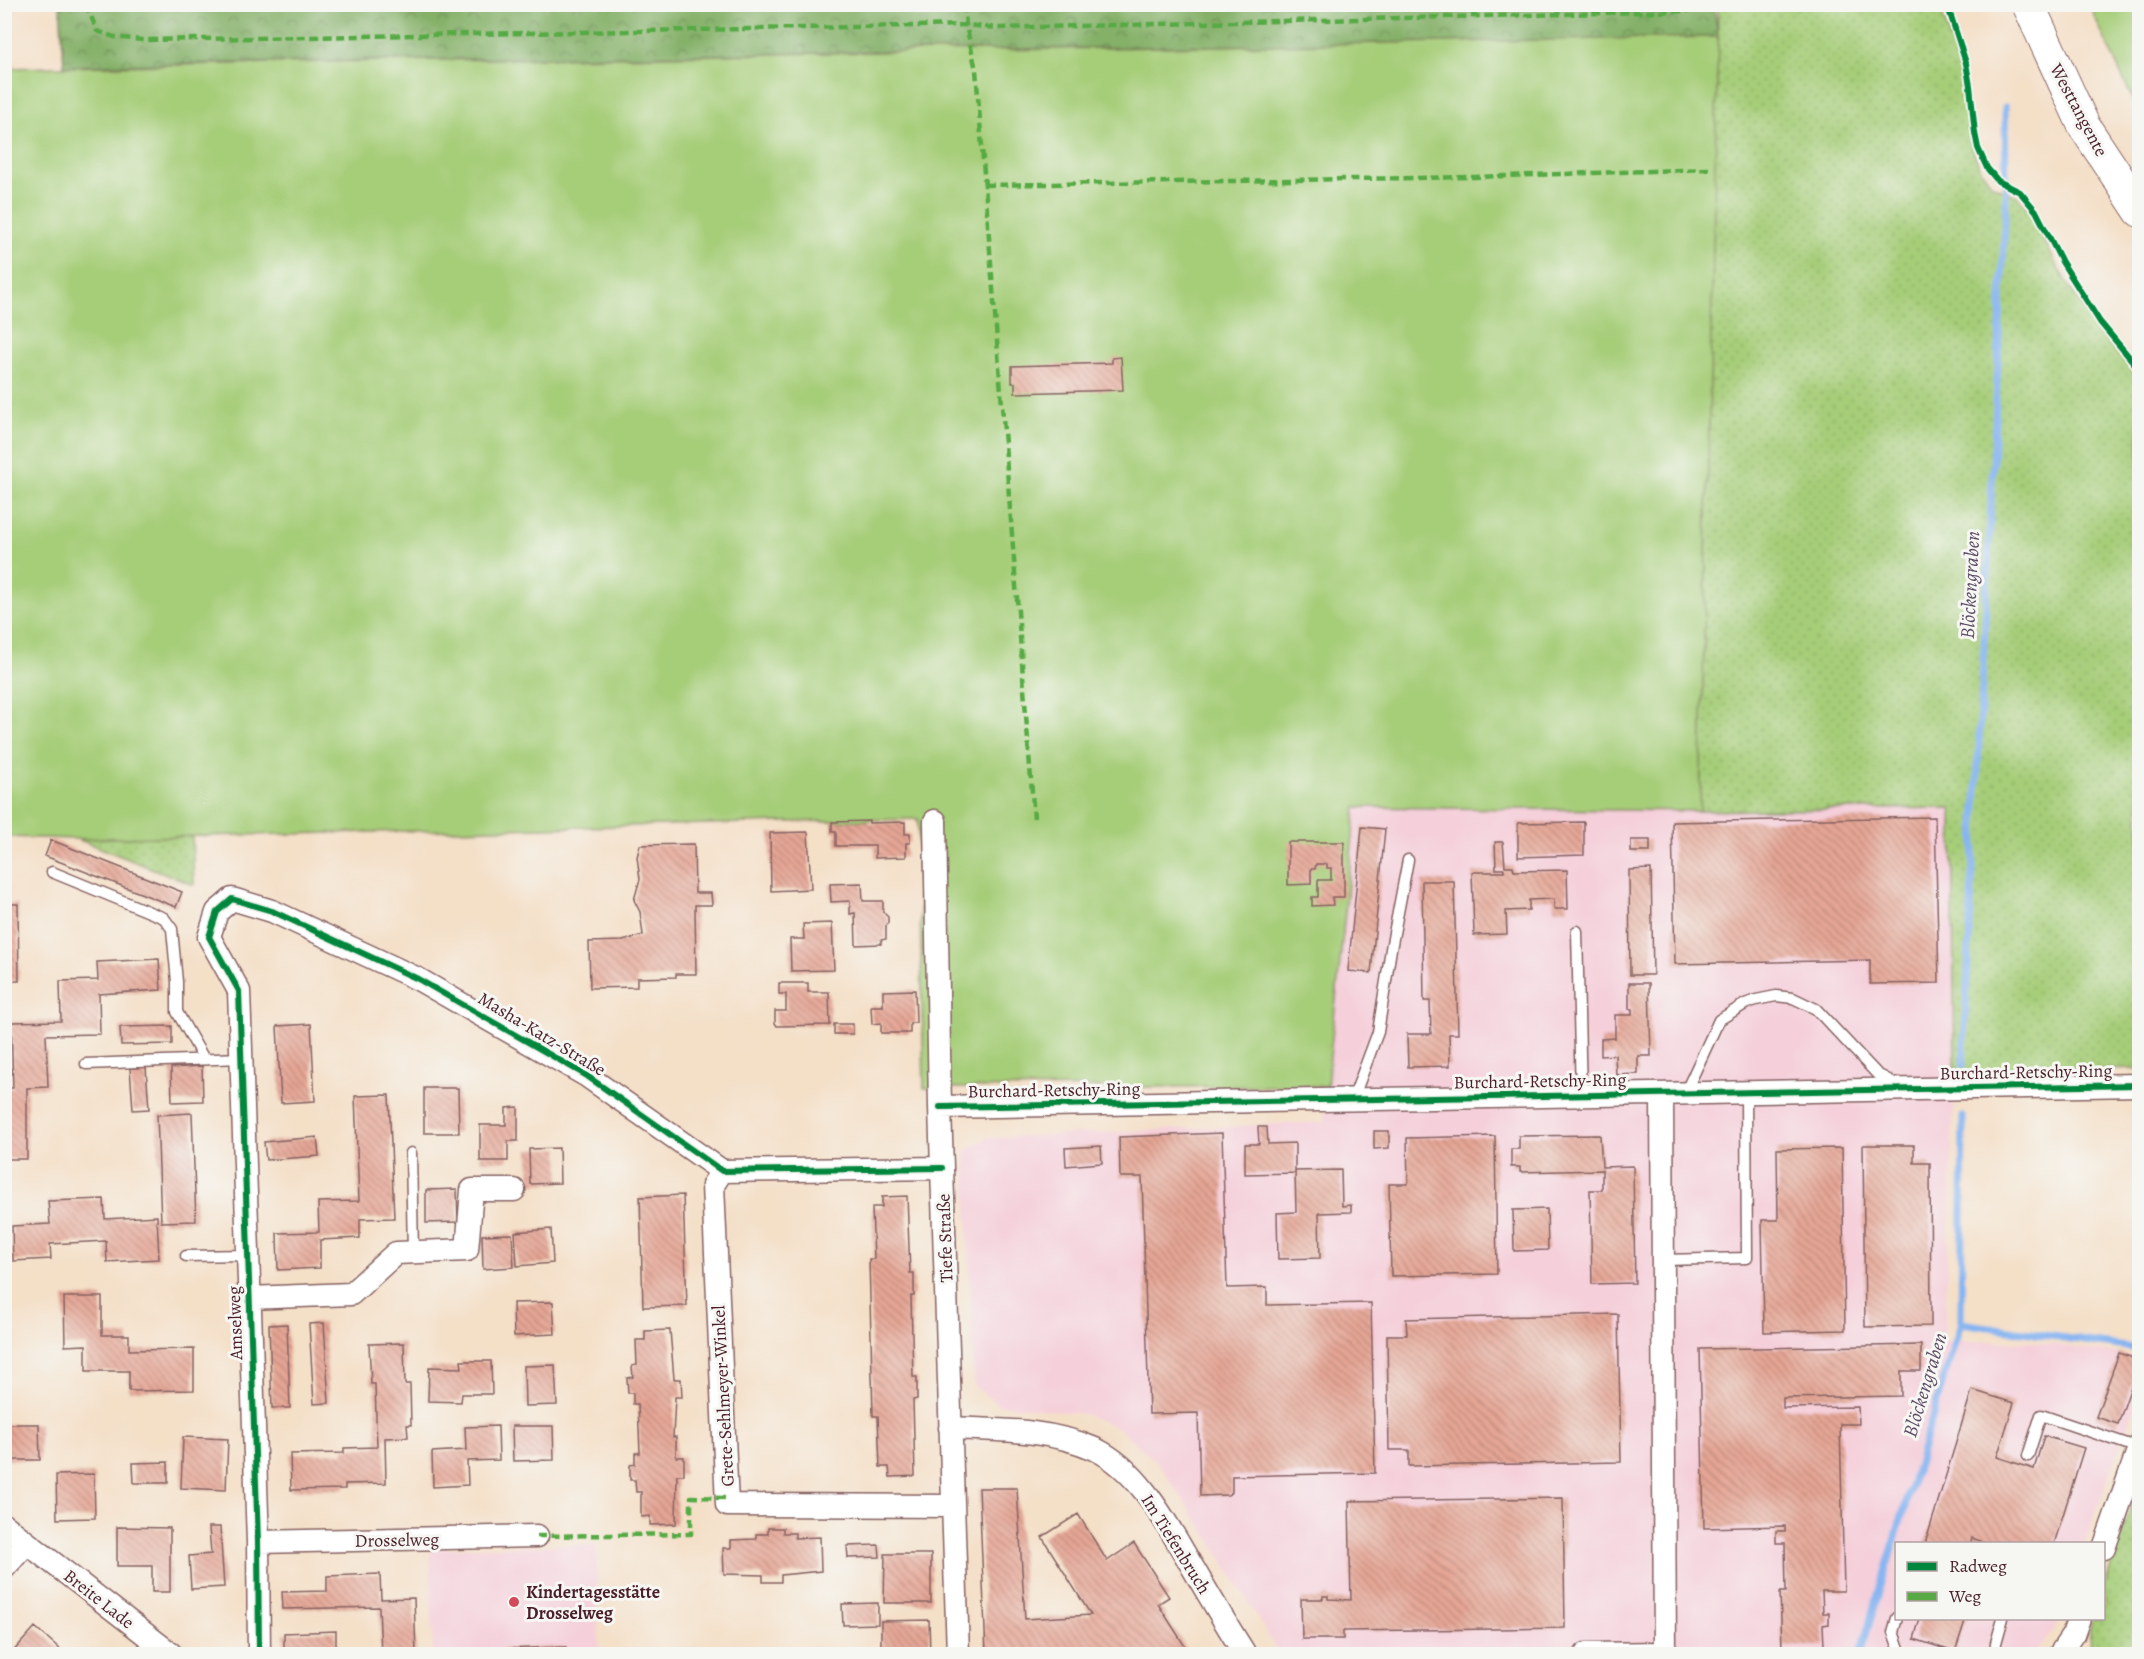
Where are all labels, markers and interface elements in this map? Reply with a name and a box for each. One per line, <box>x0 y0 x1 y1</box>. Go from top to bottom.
street label: Westtangente <box>2044 59 2113 161</box>
water label: Blöckengraben <box>1954 530 1986 640</box>
street label: Masha-Katz-Straße <box>474 986 610 1082</box>
street label: Burchard-Retschy-Ring <box>1939 1058 2113 1086</box>
street label: Burchard-Retschy-Ring <box>1453 1067 1627 1095</box>
street label: Burchard-Retschy-Ring <box>967 1076 1141 1104</box>
street label: Tiefe Straße <box>931 1193 959 1283</box>
street label: Amselweg <box>222 1286 248 1361</box>
street label: Grete-Sehlmeyer-Winkel <box>706 1304 740 1487</box>
water label: Blöckengraben <box>1896 1329 1954 1441</box>
street label: Im Tiefenbruch <box>1136 1489 1217 1599</box>
street label: Drosselweg <box>355 1527 439 1553</box>
legend <box>1895 1542 2105 1620</box>
text: Radweg <box>1949 1554 2007 1578</box>
street label: Breite Lade <box>59 1564 139 1634</box>
place label: Kindertagesstätte Drosselweg <box>526 1580 660 1625</box>
text: Weg <box>1948 1584 1981 1608</box>
marker: Kindertagesstätte Drosselweg <box>507 1595 521 1609</box>

